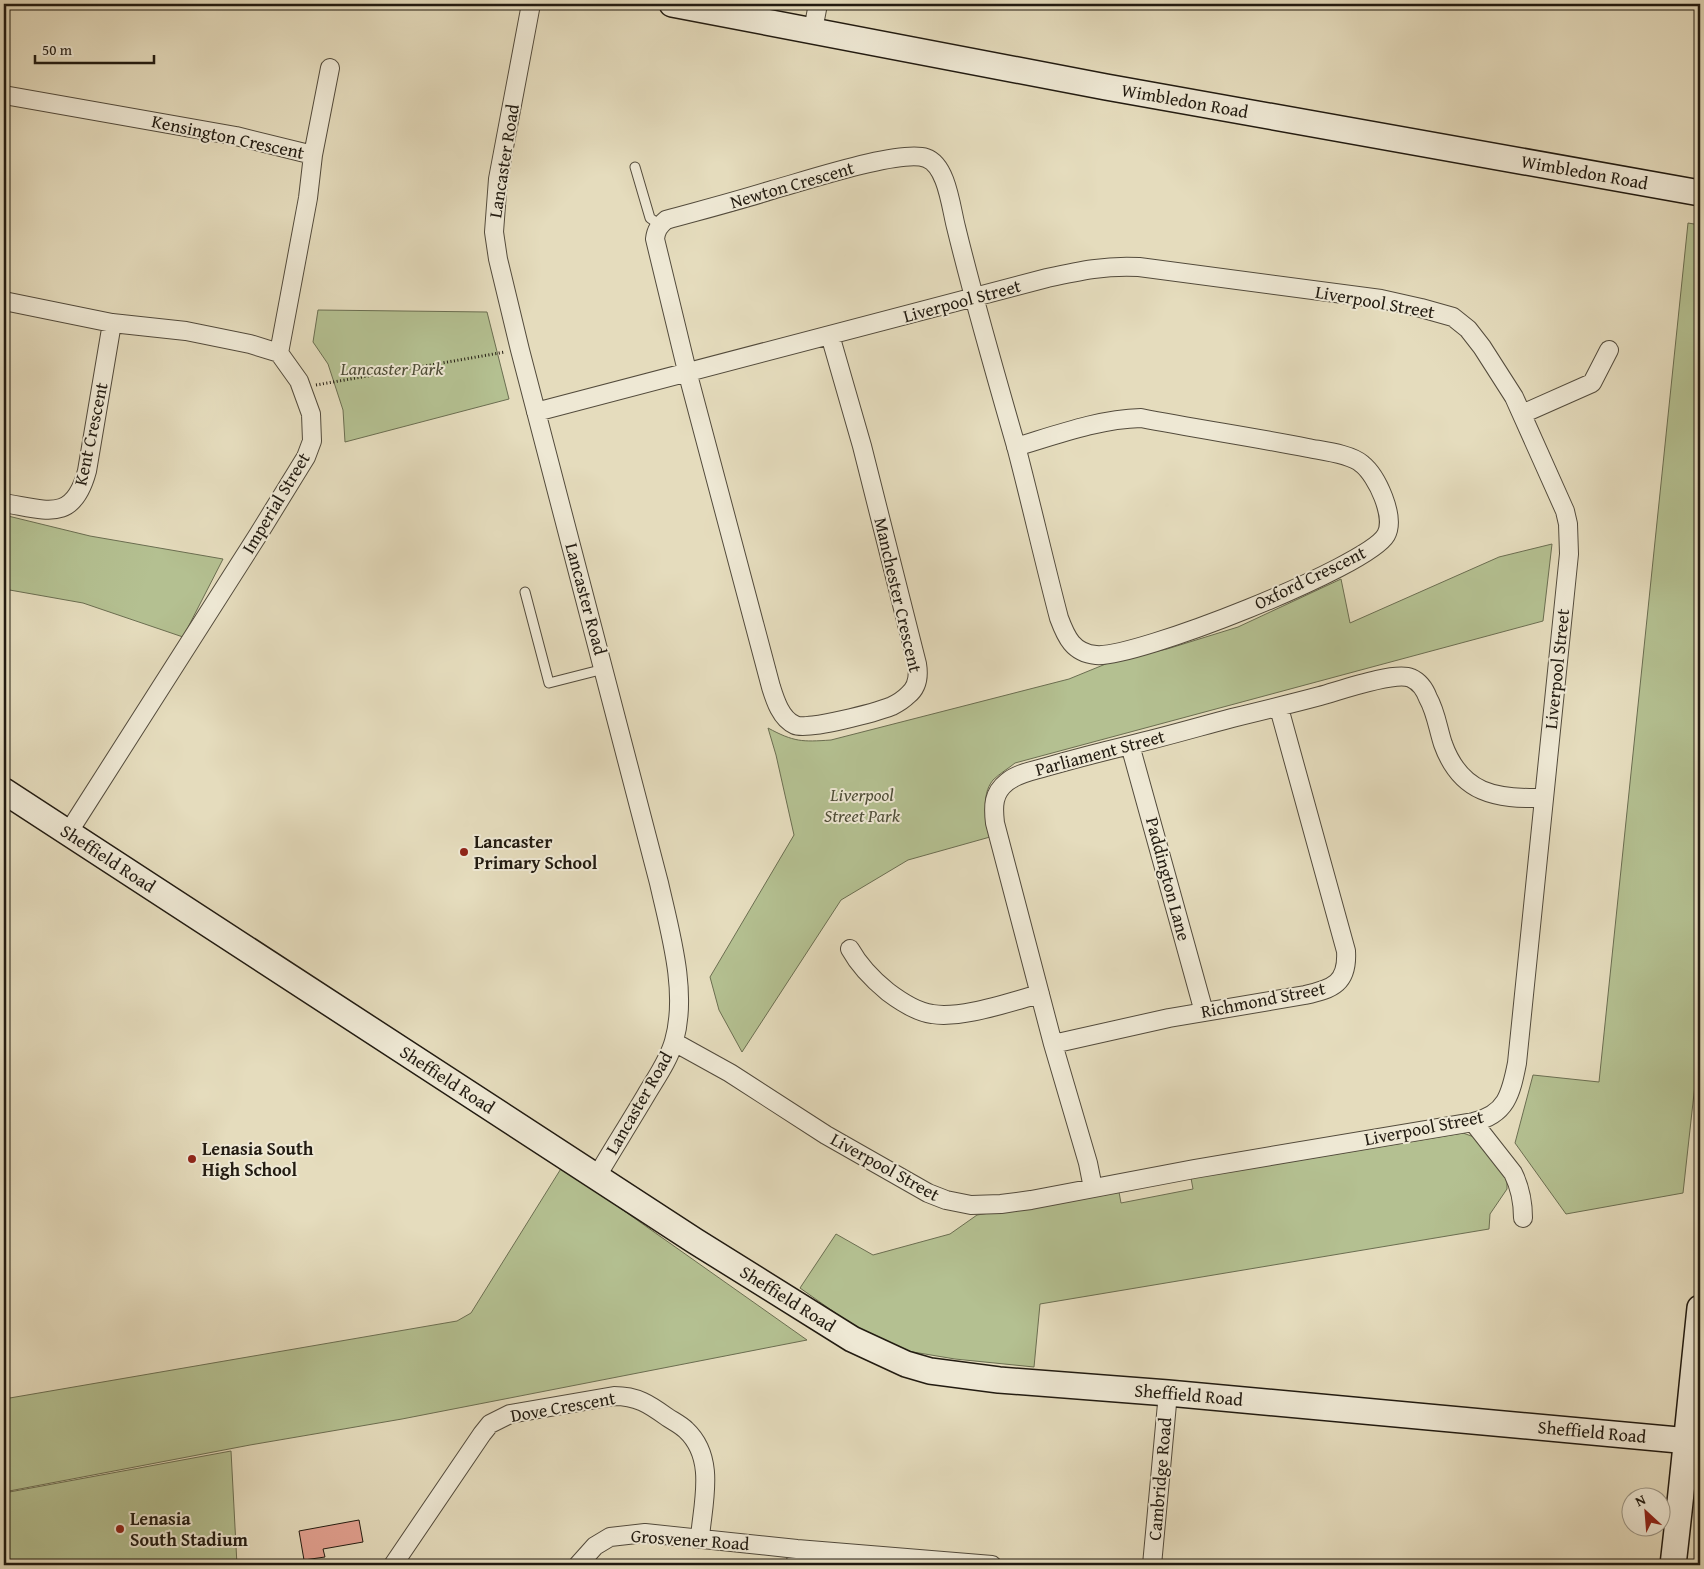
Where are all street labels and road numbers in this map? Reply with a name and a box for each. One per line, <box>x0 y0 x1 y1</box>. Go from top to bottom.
street label: Wimbledon Road <box>1119 76 1251 125</box>
street label: Lancaster Road <box>481 102 526 220</box>
street label: Kensington Crescent <box>149 107 308 166</box>
street label: Wimbledon Road <box>1519 147 1651 197</box>
street label: Newton Crescent <box>727 154 858 215</box>
street label: Liverpool Street <box>900 272 1024 329</box>
street label: Liverpool Street <box>1313 278 1438 325</box>
street label: Kent Crescent <box>66 379 115 488</box>
street label: Imperial Street <box>235 446 317 559</box>
street label: Manchester Crescent <box>868 515 930 676</box>
street label: Oxford Crescent <box>1249 539 1371 616</box>
street label: Lancaster Road <box>559 540 614 658</box>
street label: Liverpool Street <box>1537 607 1576 730</box>
street label: Parliament Street <box>1032 722 1168 783</box>
street label: Paddington Lane <box>1139 814 1198 944</box>
street label: Sheffield Road <box>55 817 161 899</box>
street label: Richmond Street <box>1198 974 1328 1025</box>
street label: Sheffield Road <box>395 1038 501 1120</box>
street label: Lancaster Road <box>598 1046 679 1159</box>
street label: Liverpool Street <box>1362 1103 1486 1152</box>
street label: Liverpool Street <box>826 1125 945 1208</box>
street label: Sheffield Road <box>735 1258 842 1339</box>
street label: Sheffield Road <box>1133 1376 1244 1413</box>
street label: Dove Crescent <box>508 1384 618 1429</box>
street label: Sheffield Road <box>1537 1413 1648 1450</box>
street label: Cambridge Road <box>1141 1416 1178 1542</box>
street label: Grosvener Road <box>630 1522 751 1557</box>

